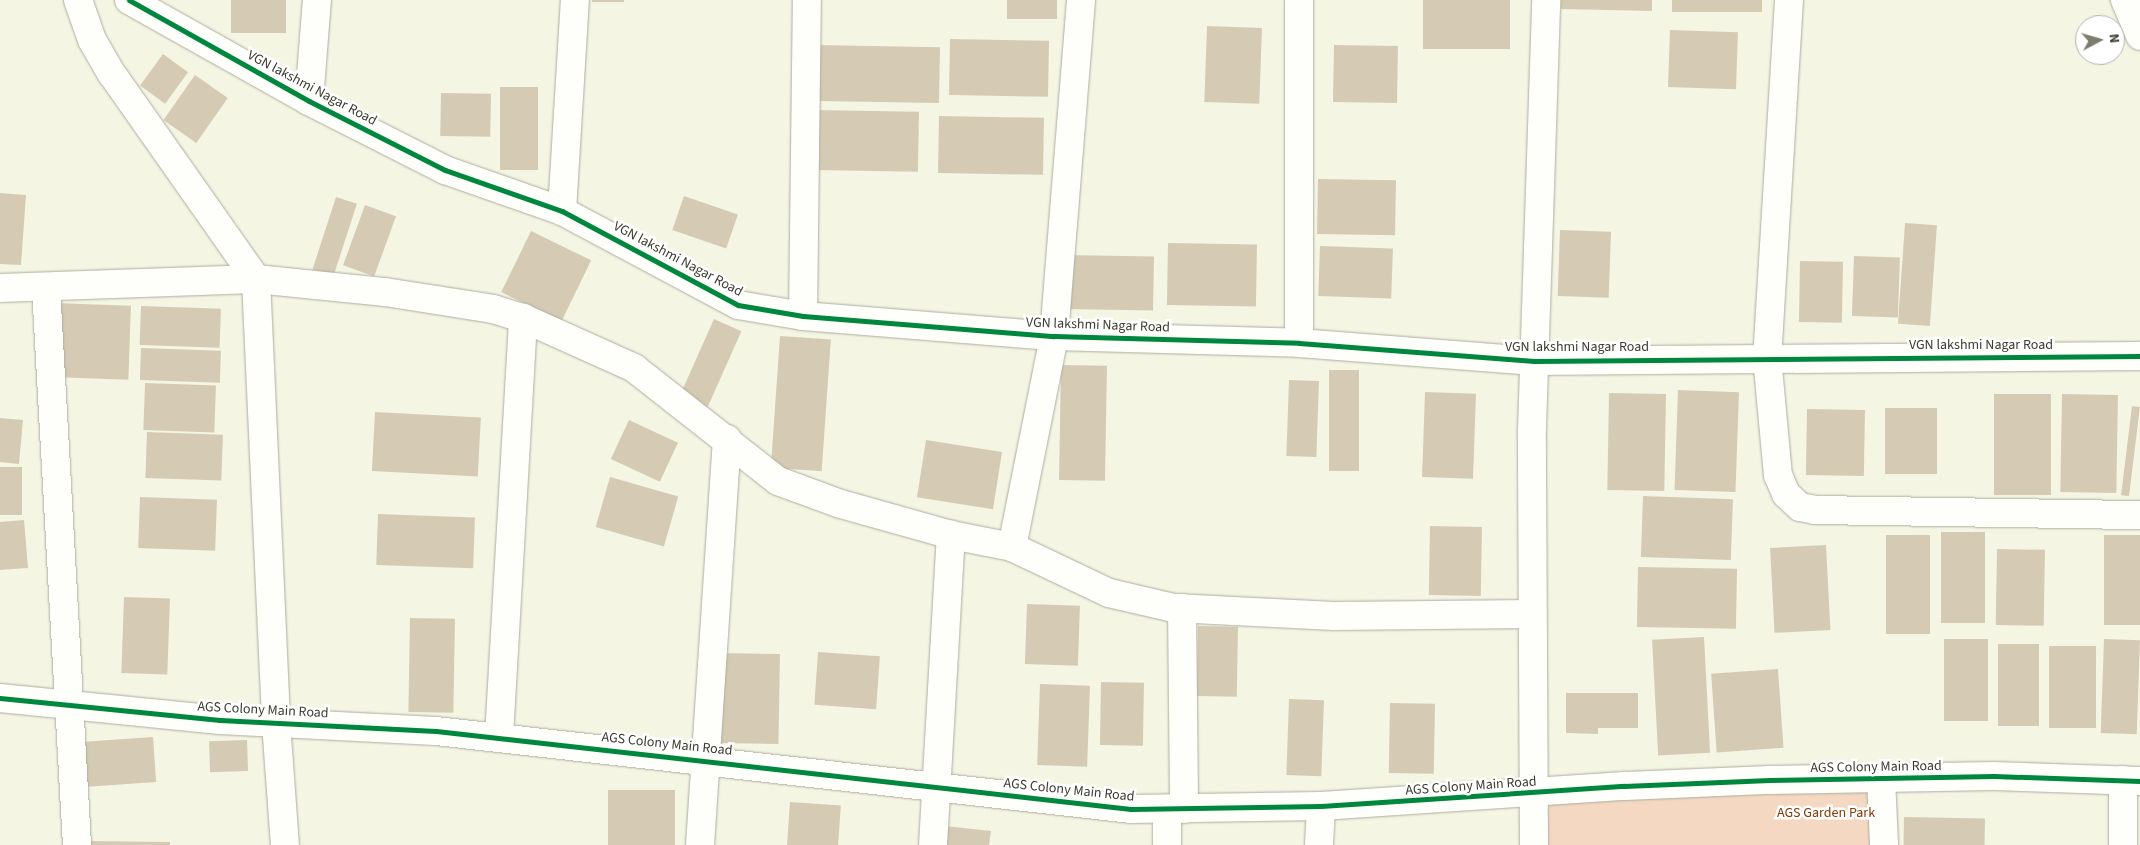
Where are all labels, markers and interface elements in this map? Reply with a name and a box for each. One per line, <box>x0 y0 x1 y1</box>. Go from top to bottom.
north arrow <box>2075 15 2125 65</box>
text: N <box>2103 33 2124 44</box>
street label: VGN lakshmi Nagar Road <box>244 47 380 129</box>
street label: VGN lakshmi Nagar Road <box>610 218 746 300</box>
street label: VGN lakshmi Nagar Road <box>1026 314 1170 336</box>
street label: VGN lakshmi Nagar Road <box>1909 337 2053 353</box>
street label: VGN lakshmi Nagar Road <box>1505 339 1649 355</box>
street label: AGS Colony Main Road <box>197 698 329 722</box>
street label: AGS Colony Main Road <box>601 729 733 759</box>
street label: AGS Colony Main Road <box>1810 757 1942 777</box>
street label: AGS Colony Main Road <box>1405 773 1537 799</box>
street label: AGS Colony Main Road <box>1003 775 1135 805</box>
park label: AGS Garden Park <box>1777 805 1875 821</box>

